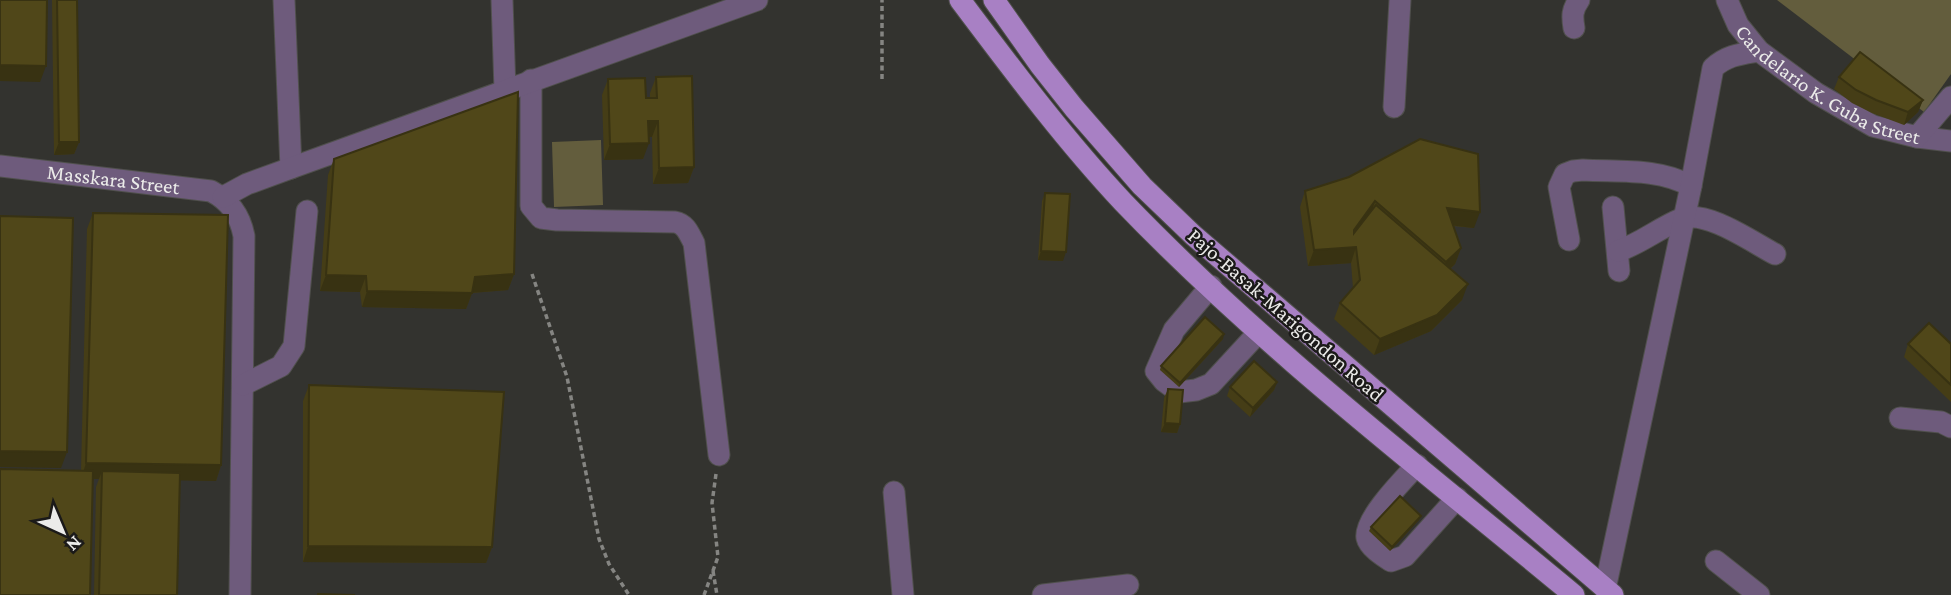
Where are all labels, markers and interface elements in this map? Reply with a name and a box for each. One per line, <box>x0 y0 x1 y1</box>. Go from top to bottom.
street label: Candelario K. Guba Street <box>1731 20 1924 150</box>
street label: Masskara Street <box>46 160 182 199</box>
street label: Pajo-Basak-Marigondon Road <box>1183 224 1389 406</box>
north arrow <box>28 497 98 567</box>
text: N <box>62 532 86 556</box>

